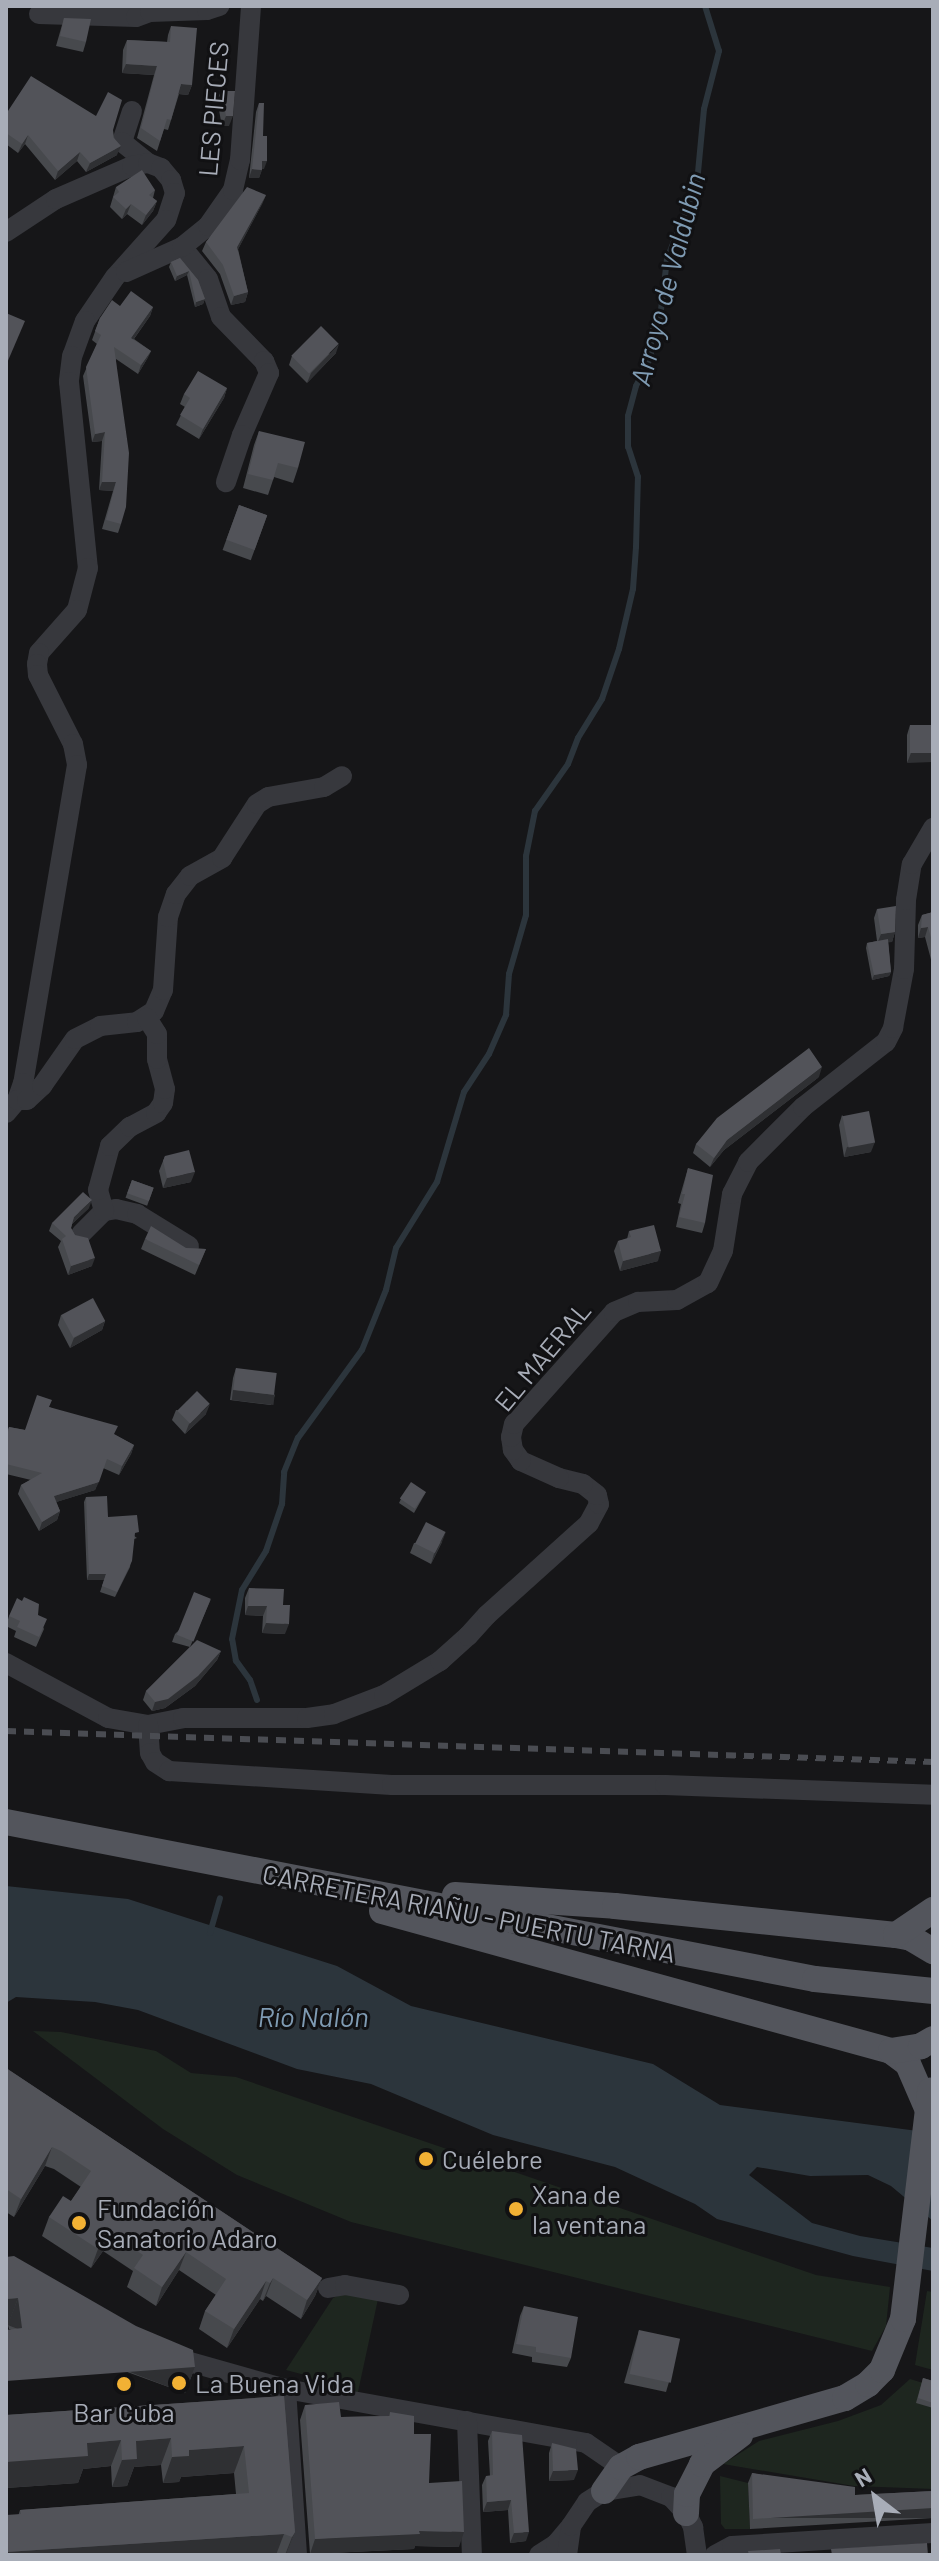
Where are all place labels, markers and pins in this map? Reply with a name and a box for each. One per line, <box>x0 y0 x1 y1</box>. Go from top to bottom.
place label: Cuélebre <box>442 2143 543 2175</box>
marker: Cuélebre <box>417 2150 435 2168</box>
place label: Xana de la ventana <box>532 2178 646 2240</box>
place label: Fundación Sanatorio Adaro <box>97 2192 278 2254</box>
marker: Xana de la ventana <box>507 2200 525 2218</box>
marker: Fundación Sanatorio Adaro <box>68 2212 90 2234</box>
place label: La Buena Vida <box>195 2367 354 2399</box>
marker: La Buena Vida <box>170 2374 188 2392</box>
marker: Bar Cuba <box>115 2375 133 2393</box>
place label: Bar Cuba <box>73 2396 175 2428</box>

